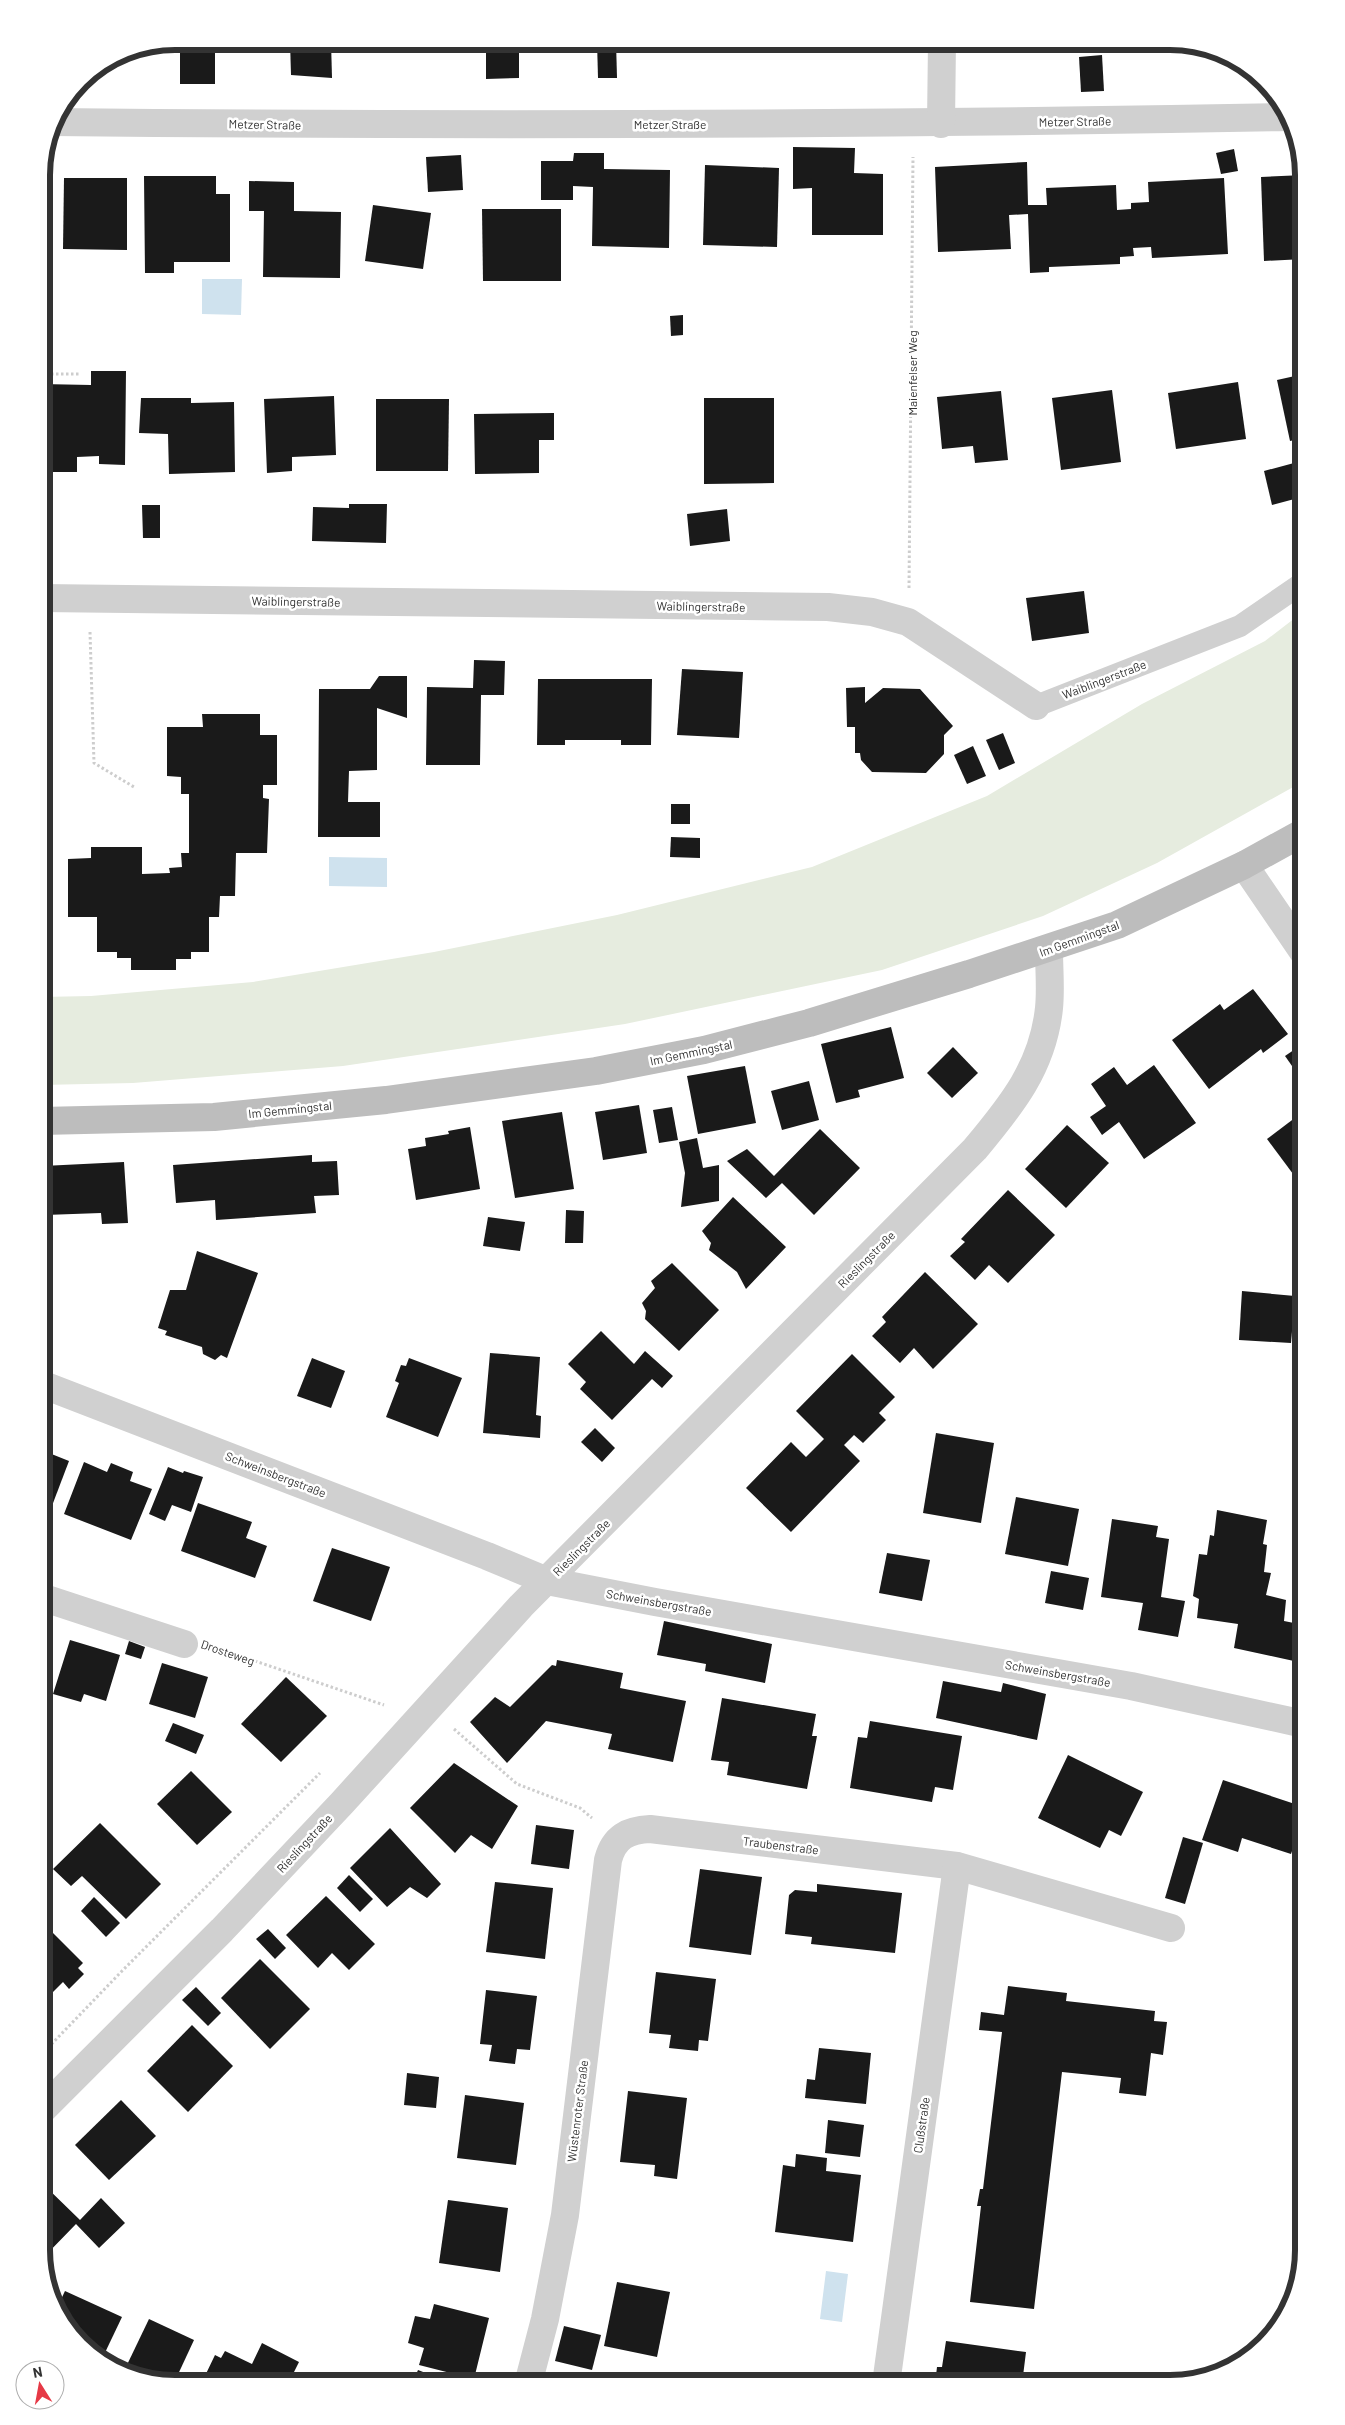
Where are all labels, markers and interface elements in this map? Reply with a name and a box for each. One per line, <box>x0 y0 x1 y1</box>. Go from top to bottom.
street label: Metzer Straße <box>1039 113 1111 129</box>
street label: Metzer Straße <box>229 116 301 132</box>
street label: Metzer Straße <box>634 117 706 131</box>
street label: Maienfelser Weg <box>905 330 919 416</box>
street label: Waiblingerstraße <box>251 593 341 609</box>
street label: Waiblingerstraße <box>656 598 746 614</box>
street label: Waiblingerstraße <box>1060 657 1148 701</box>
street label: Im Gemmingstal <box>1037 917 1121 959</box>
street label: Im Gemmingstal <box>649 1036 733 1068</box>
street label: Im Gemmingstal <box>248 1098 332 1120</box>
street label: Rieslingstraße <box>835 1228 897 1290</box>
street label: Schweinsbergstraße <box>224 1448 328 1500</box>
street label: Rieslingstraße <box>550 1516 612 1578</box>
street label: Schweinsbergstraße <box>605 1586 713 1618</box>
street label: Drosteweg <box>199 1636 257 1668</box>
street label: Schweinsbergstraße <box>1004 1657 1112 1689</box>
street label: Rieslingstraße <box>273 1811 335 1875</box>
street label: Traubenstraße <box>742 1833 820 1857</box>
street label: Wüstenroter Straße <box>564 2059 590 2163</box>
street label: Clußstraße <box>910 2096 932 2154</box>
north arrow <box>15 2360 65 2410</box>
text: N <box>31 2363 44 2381</box>

